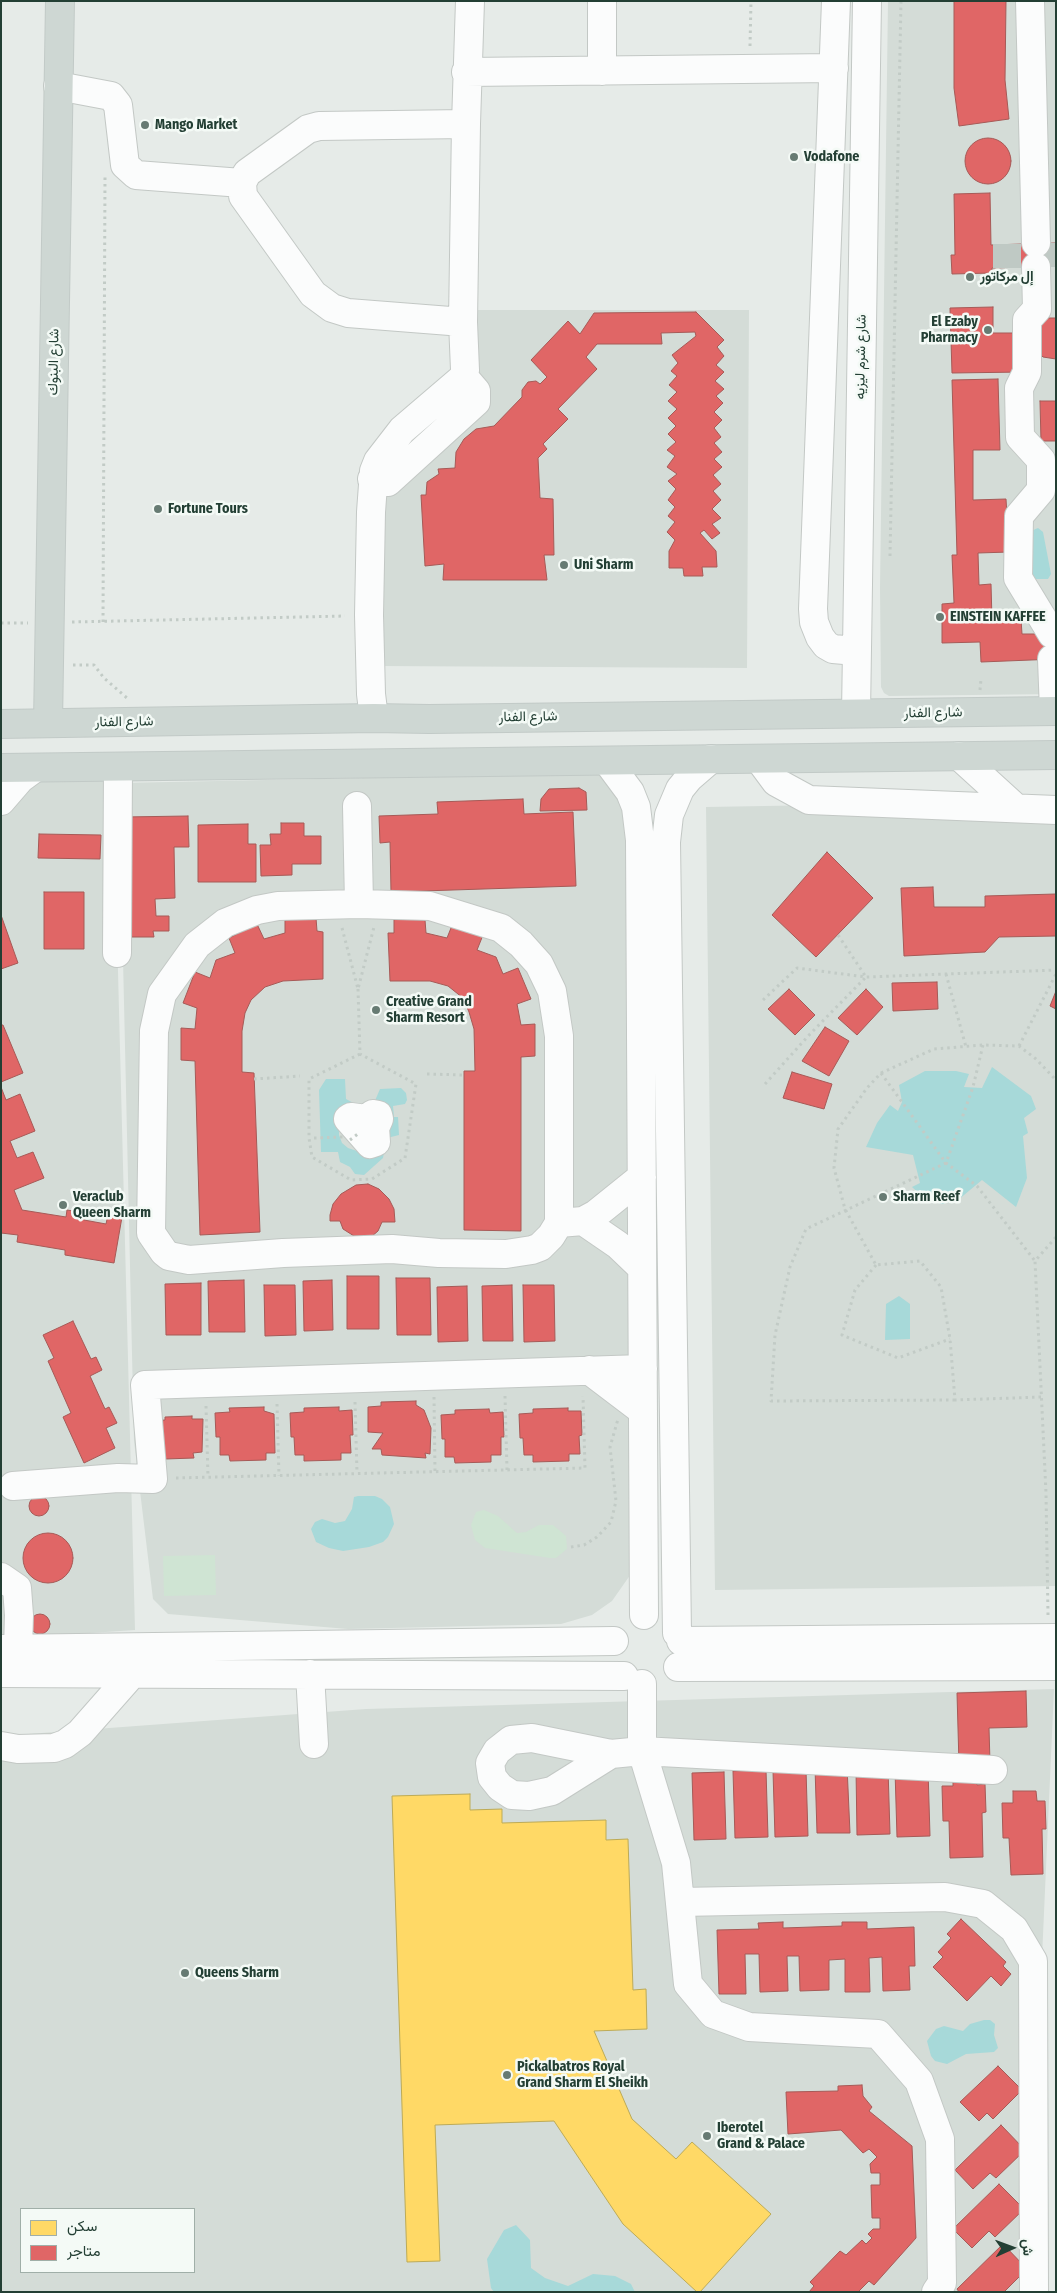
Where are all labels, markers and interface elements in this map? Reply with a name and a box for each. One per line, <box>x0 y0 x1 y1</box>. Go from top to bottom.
place label: Mango Market <box>155 117 238 133</box>
marker: Mango Market <box>139 119 151 131</box>
place label: Vodafone <box>804 149 859 165</box>
marker: Vodafone <box>788 151 800 163</box>
place label: إل مركاتور <box>980 269 1034 285</box>
marker: إل مركاتور <box>964 271 976 283</box>
street label: شارع شرم ليزيه <box>852 314 870 400</box>
place label: El Ezaby Pharmacy <box>921 314 978 347</box>
marker: El Ezaby Pharmacy <box>982 324 994 336</box>
street label: شارع البنوك <box>45 328 63 396</box>
place label: Fortune Tours <box>168 501 248 517</box>
marker: Fortune Tours <box>152 503 164 515</box>
place label: Uni Sharm <box>574 557 633 573</box>
marker: Uni Sharm <box>558 559 570 571</box>
place label: EINSTEIN KAFFEE <box>950 609 1046 625</box>
marker: EINSTEIN KAFFEE <box>934 611 946 623</box>
street label: شارع الفنار <box>903 704 963 722</box>
street label: شارع الفنار <box>498 708 558 726</box>
street label: شارع الفنار <box>94 713 154 731</box>
place label: Creative Grand Sharm Resort <box>386 994 472 1026</box>
marker: Creative Grand Sharm Resort <box>370 1004 382 1016</box>
place label: Veraclub Queen Sharm <box>73 1189 151 1222</box>
place label: Sharm Reef <box>893 1189 960 1205</box>
marker: Sharm Reef <box>877 1191 889 1203</box>
marker: Veraclub Queen Sharm <box>57 1199 69 1211</box>
place label: Queens Sharm <box>195 1965 279 1981</box>
marker: Queens Sharm <box>179 1967 191 1979</box>
place label: Pickalbatros Royal Grand Sharm El Sheikh <box>517 2059 648 2092</box>
marker: Pickalbatros Royal Grand Sharm El Sheikh <box>501 2069 513 2081</box>
place label: Iberotel Grand & Palace <box>717 2120 805 2152</box>
marker: Iberotel Grand & Palace <box>701 2130 713 2142</box>
legend <box>20 2208 195 2273</box>
text: سكن <box>67 2217 97 2235</box>
north arrow <box>987 2223 1037 2273</box>
text: ش <box>1019 2239 1036 2256</box>
text: متاجر <box>67 2242 101 2260</box>

